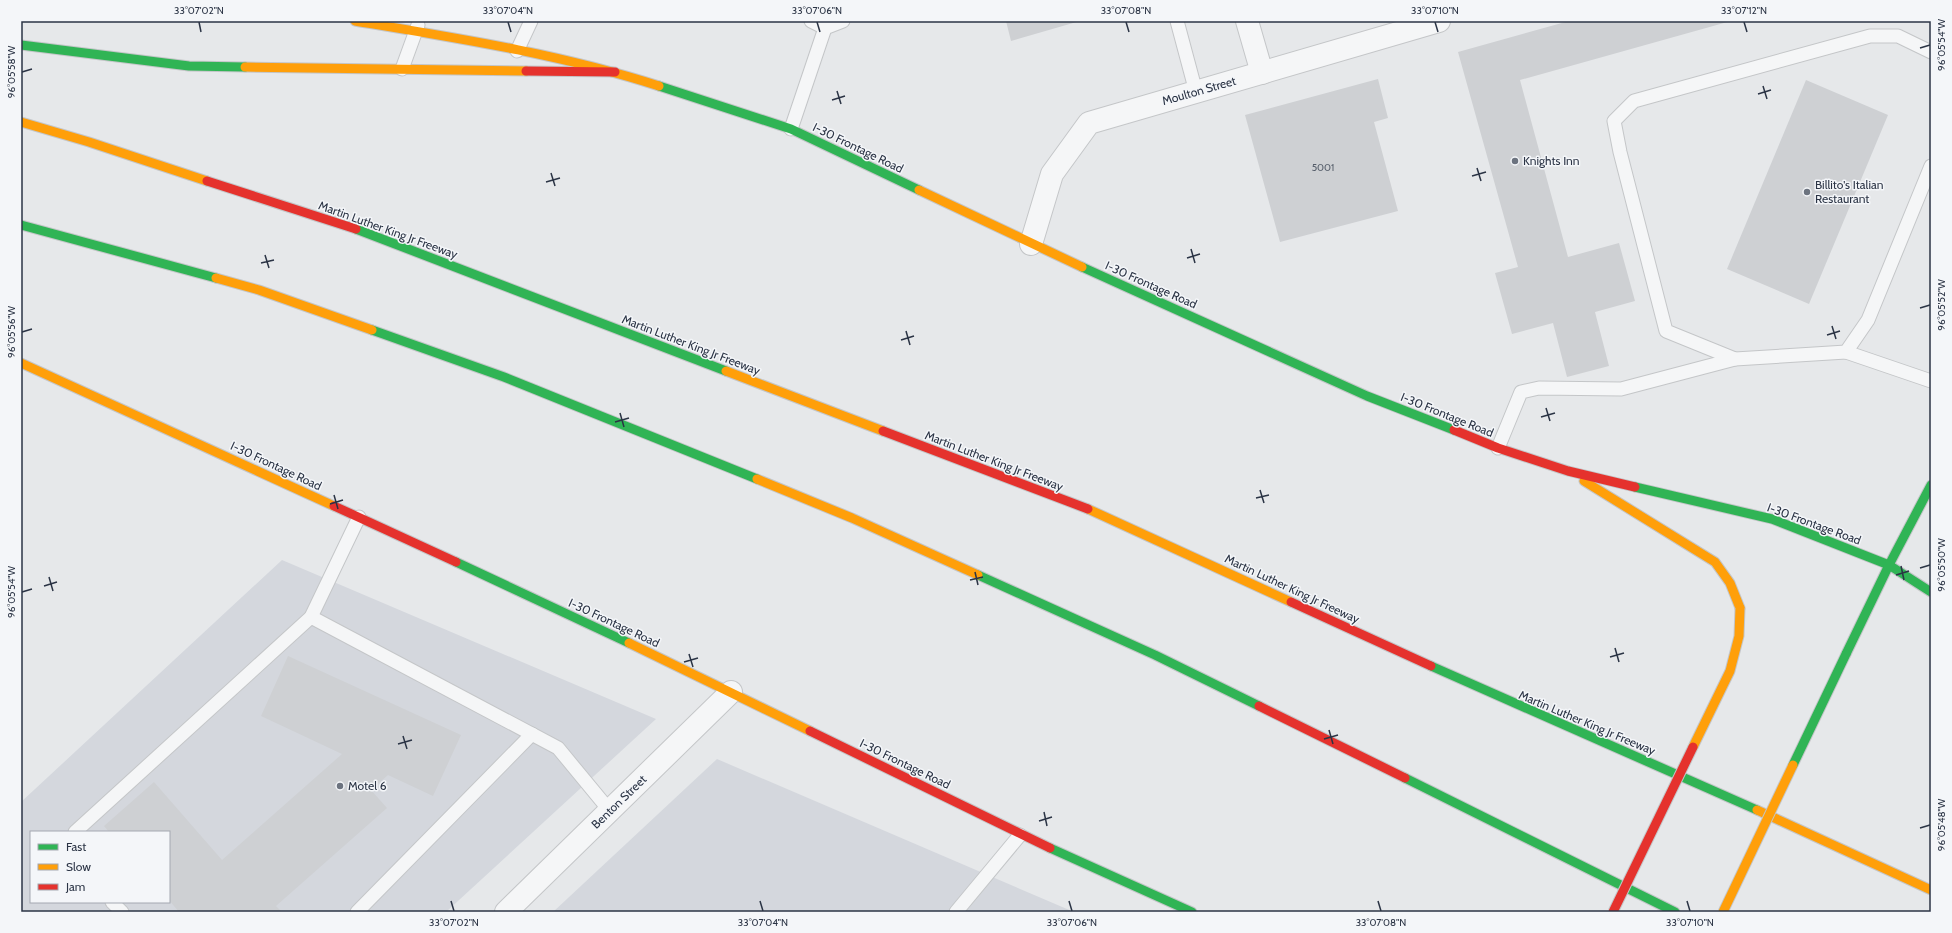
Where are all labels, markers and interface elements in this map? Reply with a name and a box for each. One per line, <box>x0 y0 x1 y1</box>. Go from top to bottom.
text: 33°07'02"N <box>174 4 224 17</box>
text: 33°07'04"N <box>483 4 533 17</box>
text: 33°07'06"N <box>792 4 842 17</box>
text: 33°07'08"N <box>1101 4 1151 17</box>
text: 33°07'10"N <box>1411 4 1459 17</box>
text: 33°07'12"N <box>1721 4 1767 17</box>
text: 96°05'54"W <box>1935 18 1948 71</box>
text: 96°05'58"W <box>5 45 18 98</box>
street label: Moulton Street <box>1160 73 1238 108</box>
street label: I-30 Frontage Road <box>811 119 906 176</box>
place label: Knights Inn <box>1523 153 1580 168</box>
marker: Knights Inn <box>1510 156 1520 166</box>
house number: 5001 <box>1312 161 1334 174</box>
place label: Billito's Italian Restaurant <box>1815 177 1884 206</box>
marker: Billito's Italian Restaurant <box>1802 187 1812 197</box>
street label: Martin Luther King Jr Freeway <box>317 197 460 262</box>
street label: I-30 Frontage Road <box>1103 258 1199 311</box>
text: 96°05'52"W <box>1935 279 1948 331</box>
text: 96°05'56"W <box>5 305 18 358</box>
street label: Martin Luther King Jr Freeway <box>620 311 762 378</box>
street label: I-30 Frontage Road <box>1399 389 1496 440</box>
street label: Martin Luther King Jr Freeway <box>923 427 1065 494</box>
street label: I-30 Frontage Road <box>228 438 324 493</box>
street label: I-30 Frontage Road <box>1765 500 1863 547</box>
text: 96°05'50"W <box>1935 538 1948 592</box>
street label: Martin Luther King Jr Freeway <box>1222 551 1362 626</box>
text: 96°05'54"W <box>5 565 18 618</box>
street label: I-30 Frontage Road <box>566 595 662 650</box>
street label: Martin Luther King Jr Freeway <box>1517 687 1658 758</box>
street label: I-30 Frontage Road <box>858 735 953 792</box>
street label: Benton Street <box>588 772 649 832</box>
place label: Motel 6 <box>348 778 387 793</box>
marker: Motel 6 <box>335 781 345 791</box>
text: 96°05'48"W <box>1935 798 1948 851</box>
legend <box>30 831 170 903</box>
text: Fast <box>66 839 86 854</box>
text: Slow <box>66 859 91 874</box>
text: Jam <box>65 879 85 894</box>
text: 33°07'02"N <box>429 916 479 929</box>
text: 33°07'04"N <box>738 916 788 929</box>
text: 33°07'06"N <box>1047 916 1097 929</box>
text: 33°07'08"N <box>1356 916 1406 929</box>
text: 33°07'10"N <box>1666 916 1714 929</box>

